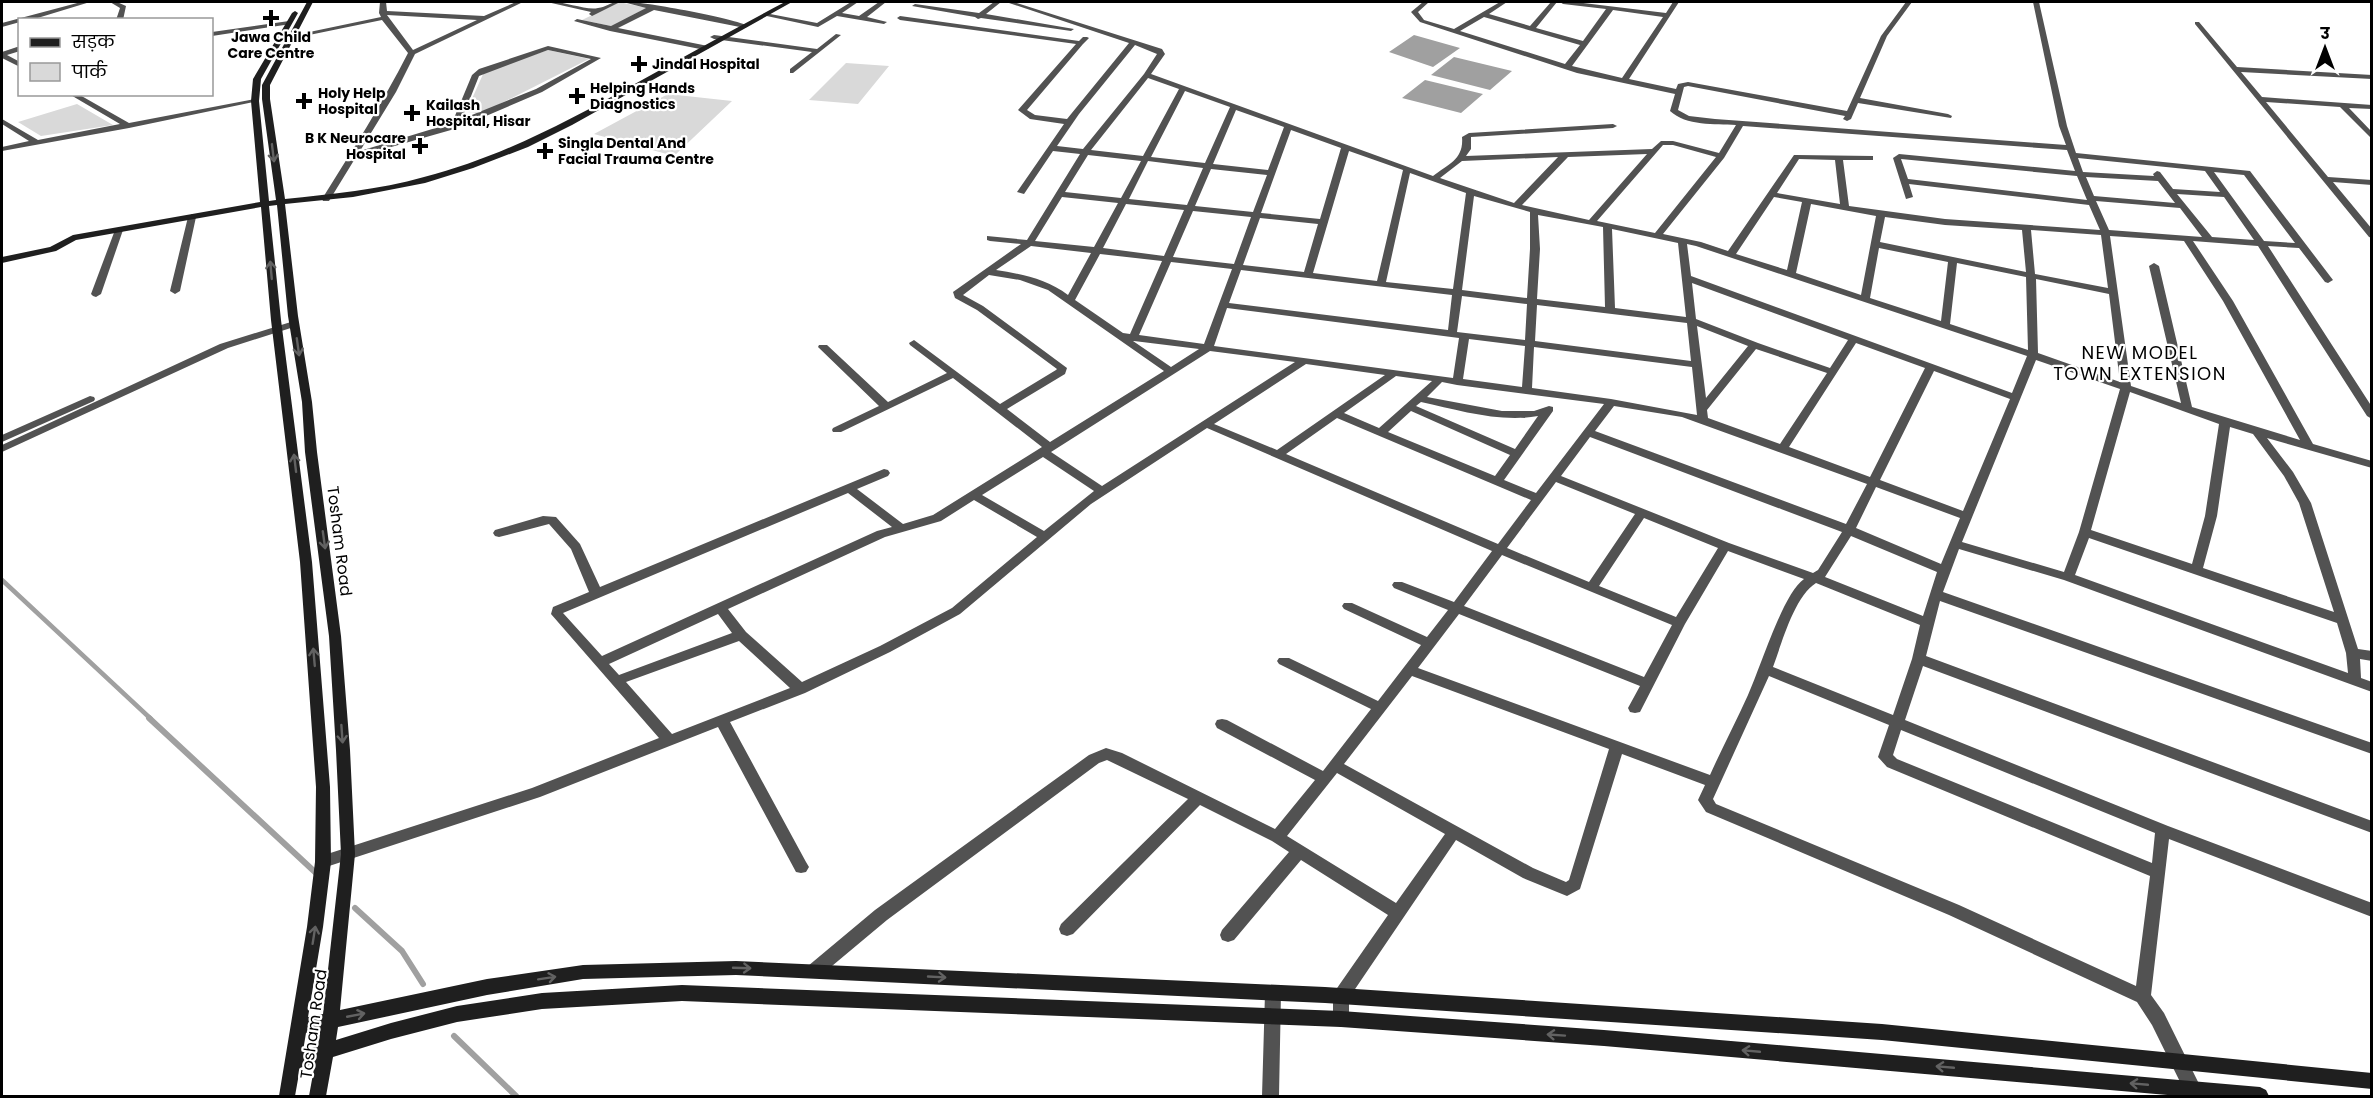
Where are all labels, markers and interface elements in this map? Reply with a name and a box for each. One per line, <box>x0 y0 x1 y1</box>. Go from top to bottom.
marker: Jawa Child Care Centre <box>262 9 280 27</box>
legend <box>18 18 213 96</box>
north arrow <box>2295 18 2355 78</box>
text: उ <box>2319 22 2330 45</box>
place label: Jawa Child Care Centre <box>228 27 315 63</box>
text: सड़क <box>71 29 116 54</box>
place label: Jindal Hospital <box>652 54 760 74</box>
marker: Jindal Hospital <box>630 55 648 73</box>
text: पार्क <box>71 59 108 84</box>
place label: Helping Hands Diagnostics <box>590 78 695 114</box>
place label: Holy Help Hospital <box>318 83 386 119</box>
marker: Helping Hands Diagnostics <box>568 87 586 105</box>
marker: Holy Help Hospital <box>295 92 313 110</box>
place label: Kailash Hospital, Hisar <box>426 95 531 131</box>
marker: Kailash Hospital, Hisar <box>403 104 421 122</box>
place label: B K Neurocare Hospital <box>305 128 406 164</box>
place label: Singla Dental And Facial Trauma Centre <box>558 133 714 169</box>
marker: B K Neurocare Hospital <box>411 137 429 155</box>
marker: Singla Dental And Facial Trauma Centre <box>536 142 554 160</box>
one-way arrow <box>268 143 279 163</box>
one-way arrow <box>265 260 276 280</box>
one-way arrow <box>293 336 304 356</box>
district label: NEW MODEL TOWN EXTENSION <box>2053 340 2227 386</box>
one-way arrow <box>289 454 300 473</box>
street label: Tosham Road <box>321 485 358 597</box>
one-way arrow <box>318 529 329 549</box>
one-way arrow <box>308 648 319 667</box>
one-way arrow <box>337 723 348 743</box>
one-way arrow <box>309 926 320 946</box>
one-way arrow <box>731 962 751 974</box>
street label: Tosham Road <box>294 968 333 1080</box>
one-way arrow <box>926 971 946 982</box>
one-way arrow <box>537 972 557 983</box>
one-way arrow <box>346 1009 365 1020</box>
one-way arrow <box>1547 1029 1567 1040</box>
one-way arrow <box>1741 1045 1761 1056</box>
one-way arrow <box>1936 1062 1956 1073</box>
one-way arrow <box>2130 1078 2150 1089</box>

